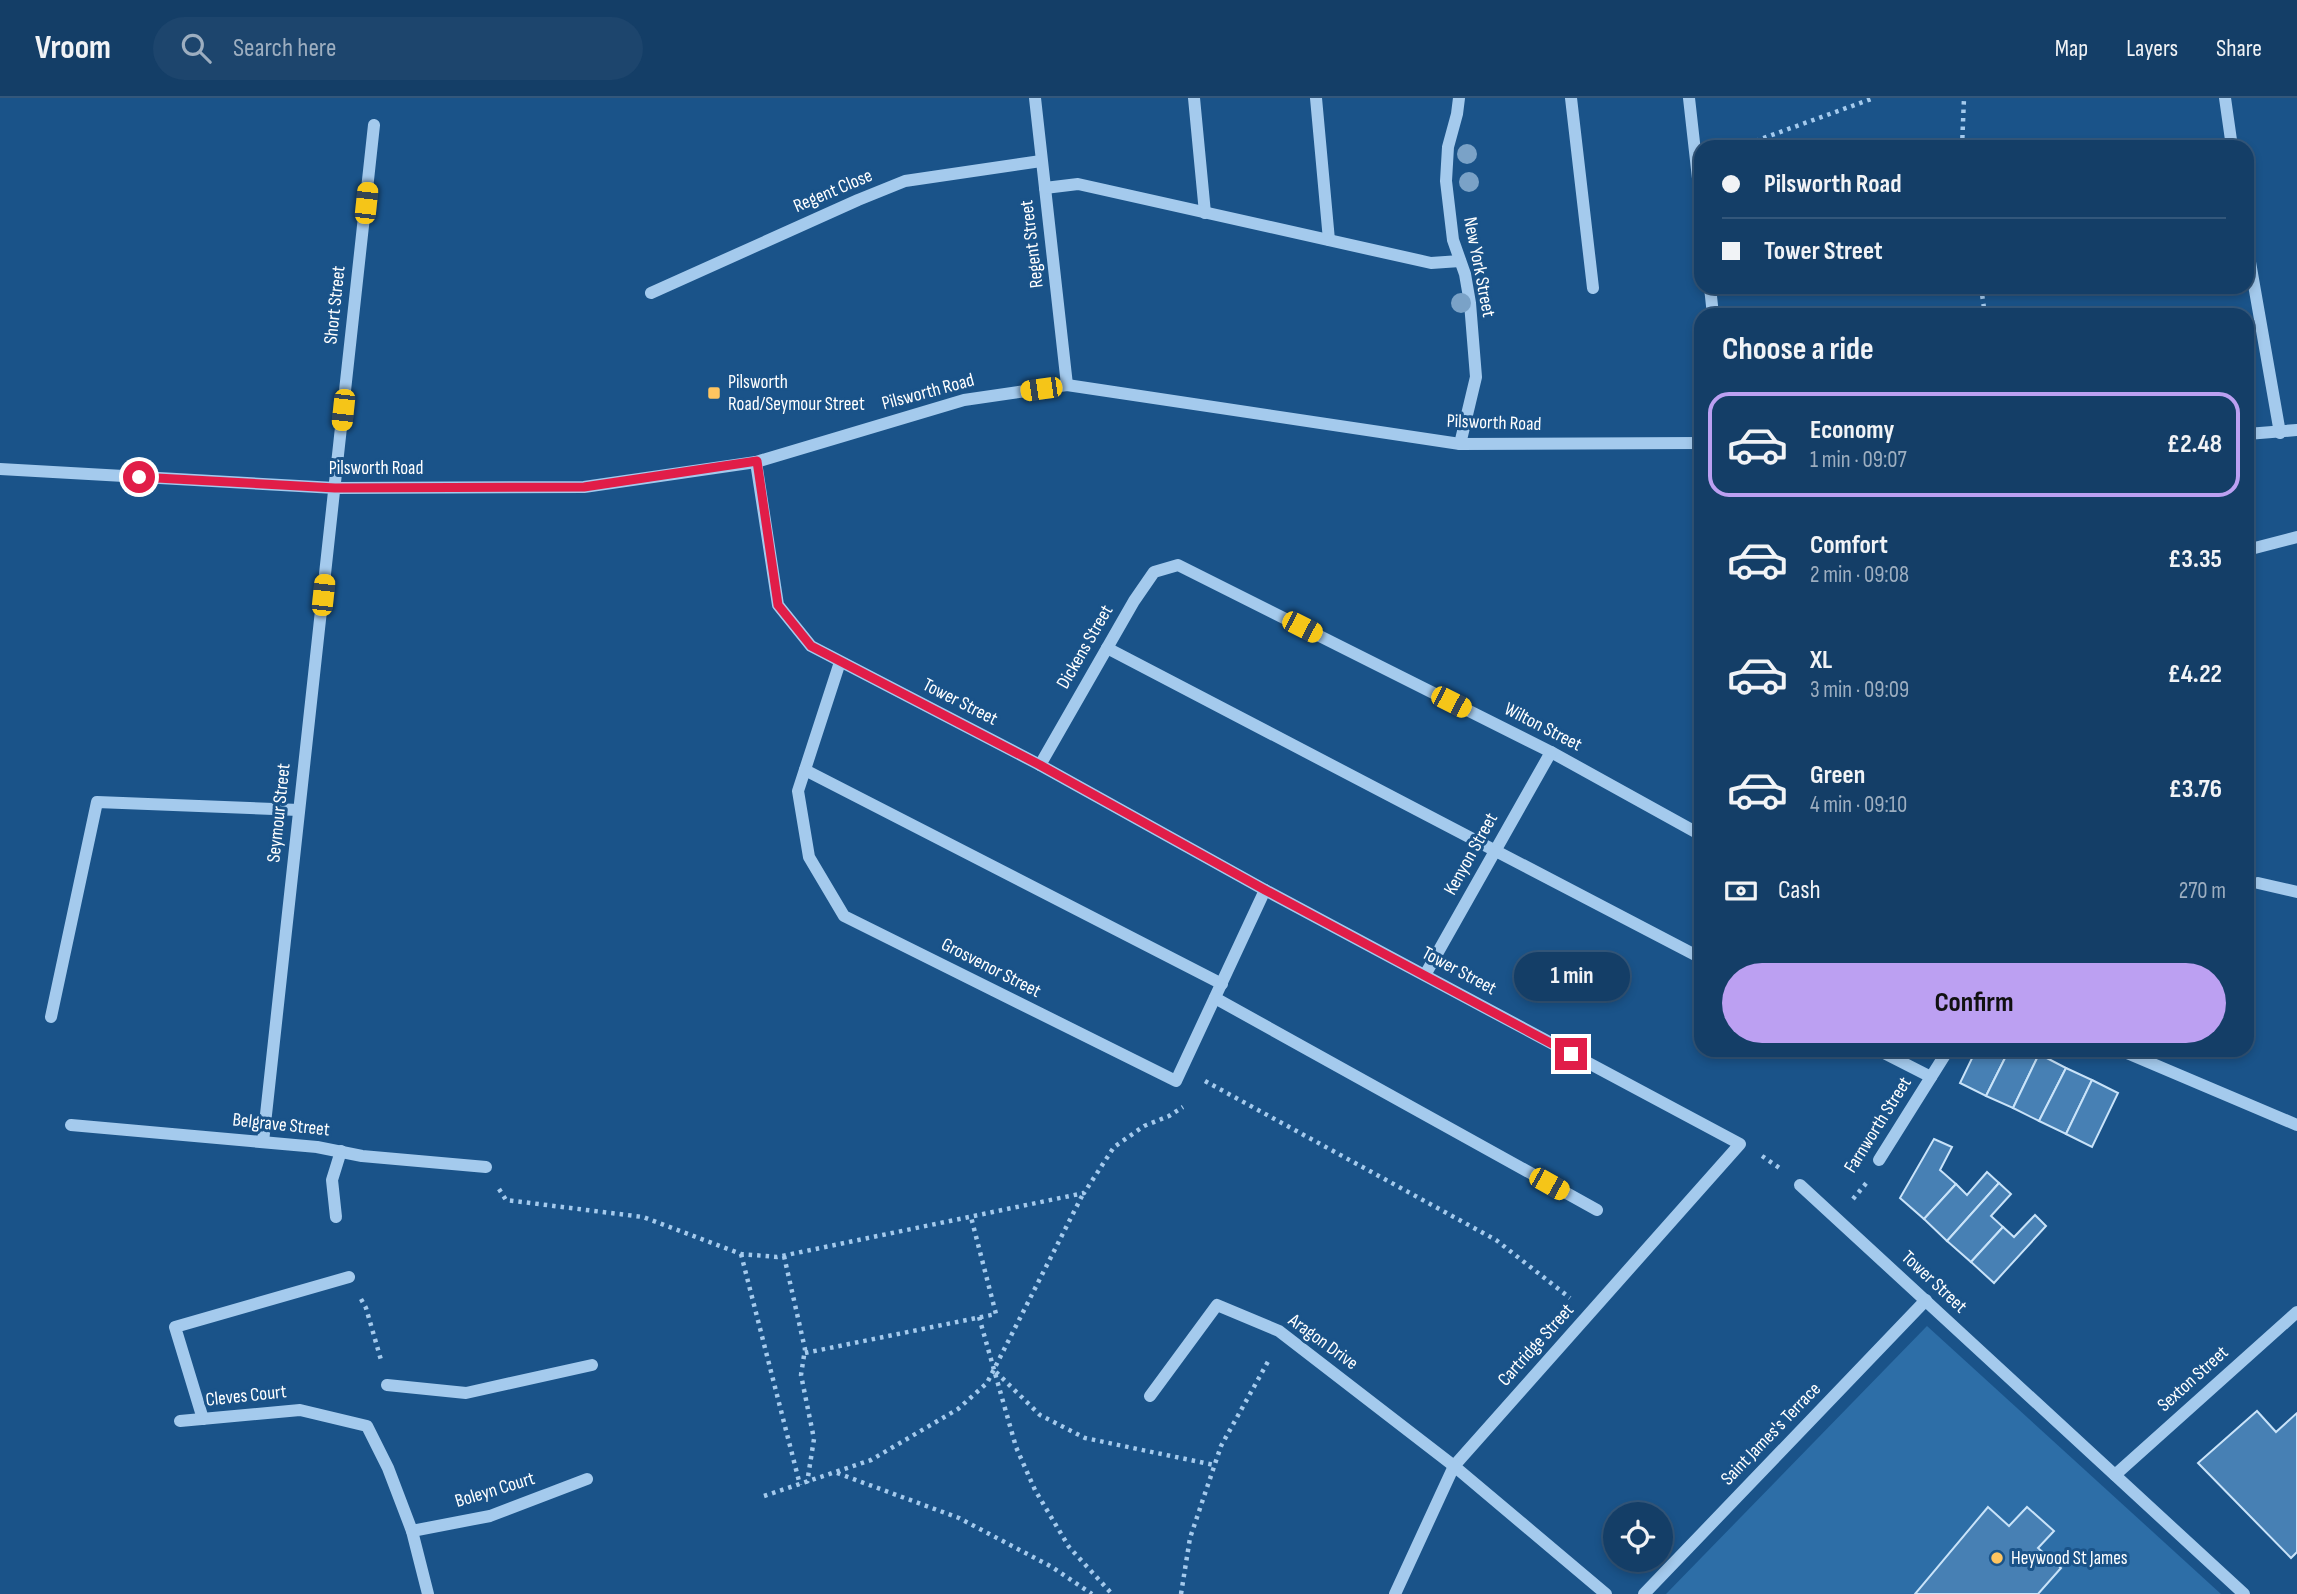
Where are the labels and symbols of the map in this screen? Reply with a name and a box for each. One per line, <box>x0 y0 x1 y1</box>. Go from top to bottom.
street label: Regent Close <box>790 164 876 218</box>
car <box>354 181 379 225</box>
street label: Regent Street <box>1015 198 1049 289</box>
street label: New York Street <box>1458 215 1500 319</box>
street label: Short Street <box>319 264 351 345</box>
street label: Pilsworth Road <box>879 369 977 415</box>
place label: Pilsworth Road/Seymour Street <box>728 371 865 416</box>
car <box>1019 376 1064 402</box>
marker: Pilsworth Road/Seymour Street <box>706 385 722 401</box>
car <box>331 388 356 432</box>
street label: Pilsworth Road <box>1446 410 1542 436</box>
street label: Pilsworth Road <box>329 457 423 480</box>
route start <box>123 461 155 493</box>
car <box>311 573 336 617</box>
street label: Dickens Street <box>1052 601 1118 693</box>
car <box>1279 608 1326 646</box>
street label: Tower Street <box>919 673 1002 731</box>
car <box>1428 683 1475 721</box>
street label: Wilton Street <box>1500 698 1586 756</box>
street label: Seymour Street <box>262 762 296 864</box>
street label: Kenyon Street <box>1439 809 1503 899</box>
street label: Grosvenor Street <box>937 933 1045 1003</box>
street label: Tower Street <box>1418 942 1500 1000</box>
callout: 1 min <box>1513 953 1629 1002</box>
route end <box>1555 1038 1587 1070</box>
street label: Farnworth Street <box>1839 1073 1917 1177</box>
street label: Belgrave Street <box>231 1108 331 1142</box>
car <box>1526 1165 1573 1203</box>
street label: Tower Street <box>1897 1246 1972 1318</box>
street label: Cartridge Street <box>1493 1299 1579 1391</box>
street label: Aragon Drive <box>1283 1308 1362 1375</box>
street label: Sexton Street <box>2153 1341 2233 1417</box>
street label: Saint James's Terrace <box>1716 1378 1826 1490</box>
street label: Cleves Court <box>204 1380 288 1412</box>
street label: Boleyn Court <box>452 1467 538 1513</box>
place label: Heywood St James <box>2011 1547 2128 1570</box>
marker: Heywood St James <box>1989 1550 2005 1566</box>

